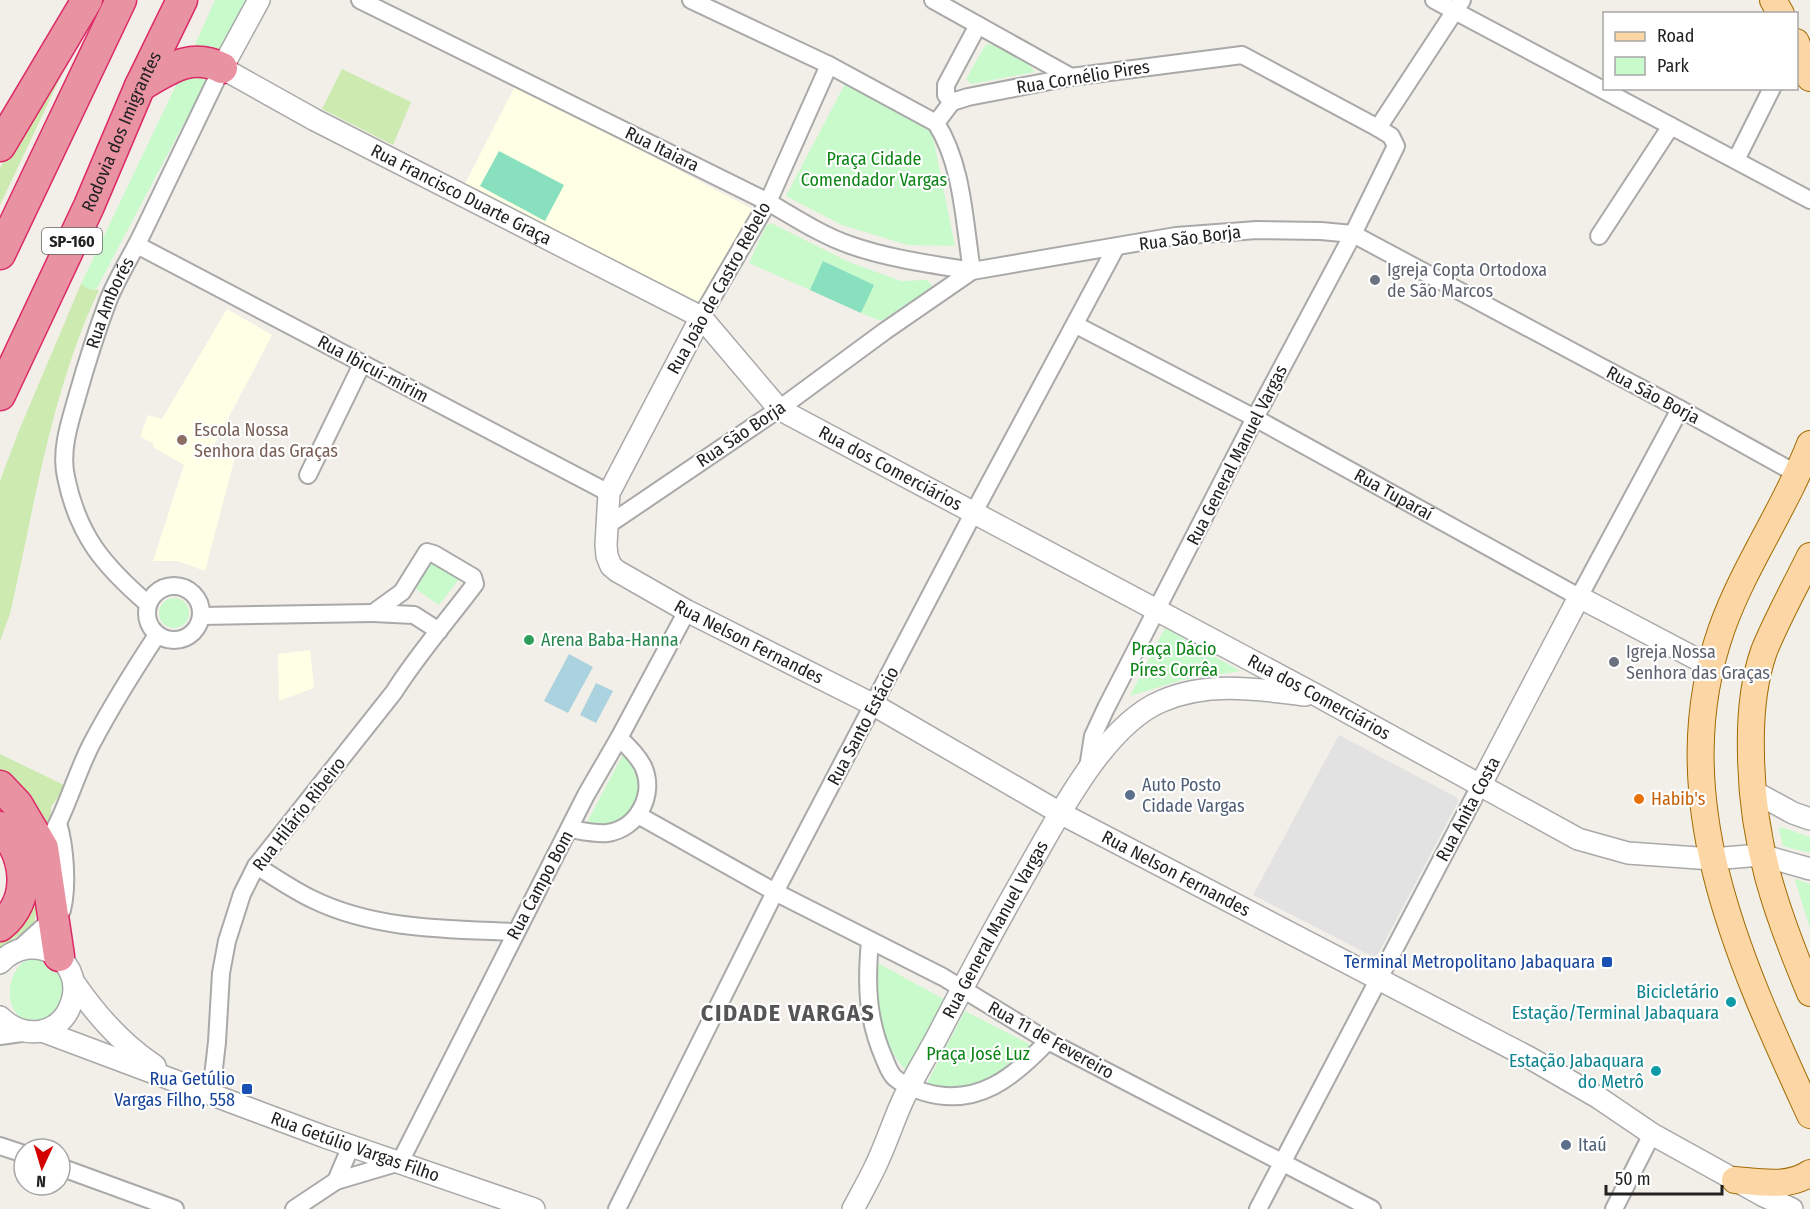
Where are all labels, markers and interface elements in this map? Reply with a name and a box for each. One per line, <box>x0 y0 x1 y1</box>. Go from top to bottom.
legend <box>1603 12 1798 90</box>
text: Road <box>1657 25 1694 47</box>
street label: Rodovia dos Imigrantes <box>77 48 166 215</box>
text: Park <box>1657 55 1690 77</box>
street label: Rua Cornélio Pires <box>1015 56 1151 98</box>
street label: Rua Itaiara <box>621 122 703 176</box>
street label: Rua Francisco Duarte Graça <box>367 139 555 250</box>
park label: Praça Cidade Comendador Vargas <box>801 148 947 191</box>
street label: Rua João de Castro Rebelo <box>662 198 776 378</box>
street label: Rua São Borja <box>1138 221 1242 255</box>
road number: SP-160 <box>42 228 102 254</box>
street label: Rua Amborés <box>81 253 139 351</box>
place label: Igreja Copta Ortodoxa de São Marcos <box>1387 259 1547 302</box>
marker: Igreja Copta Ortodoxa de São Marcos <box>1368 273 1382 287</box>
street label: Rua Ibicuí-mirim <box>314 331 432 407</box>
street label: Rua General Manuel Vargas <box>1182 361 1292 549</box>
street label: Rua São Borja <box>1603 361 1704 429</box>
street label: Rua São Borja <box>692 396 790 472</box>
place label: Escola Nossa Senhora das Graças <box>194 419 338 462</box>
street label: Rua dos Comerciários <box>815 421 966 516</box>
marker: Escola Nossa Senhora das Graças <box>175 433 189 447</box>
street label: Rua Tuparaí <box>1350 464 1437 525</box>
street label: Rua Nelson Fernandes <box>670 595 827 689</box>
place label: Arena Baba-Hanna <box>541 629 679 651</box>
marker: Arena Baba-Hanna <box>522 633 536 647</box>
park label: Praça Dácio Píres Corrêa <box>1130 638 1218 681</box>
place label: Igreja Nossa Senhora das Graças <box>1626 641 1770 684</box>
street label: Rua dos Comerciários <box>1244 650 1395 745</box>
marker: Igreja Nossa Senhora das Graças <box>1607 655 1621 669</box>
street label: Rua Santo Estácio <box>823 663 903 789</box>
street label: Rua Hilário Ribeiro <box>248 753 350 875</box>
street label: Rua Anita Costa <box>1431 753 1505 865</box>
place label: Auto Posto Cidade Vargas <box>1142 774 1245 817</box>
marker: Auto Posto Cidade Vargas <box>1123 788 1137 802</box>
place label: Habib's <box>1651 788 1706 810</box>
marker: Habib's <box>1632 792 1646 806</box>
street label: Rua Nelson Fernandes <box>1098 826 1254 921</box>
street label: Rua Campo Bom <box>502 827 578 943</box>
street label: Rua General Manuel Vargas <box>938 836 1053 1022</box>
place label: Terminal Metropolitano Jabaquara <box>1344 951 1595 973</box>
marker: Terminal Metropolitano Jabaquara <box>1600 955 1614 969</box>
place label: Bicicletário Estação/Terminal Jabaquara <box>1512 981 1719 1024</box>
marker: Bicicletário Estação/Terminal Jabaquara <box>1724 995 1738 1009</box>
street label: Rua 11 de Fevereiro <box>984 996 1118 1084</box>
district label: CIDADE VARGAS <box>701 999 875 1027</box>
park label: Praça José Luz <box>926 1043 1030 1065</box>
place label: Estação Jabaquara do Metrô <box>1509 1050 1644 1093</box>
marker: Estação Jabaquara do Metrô <box>1649 1064 1663 1078</box>
place label: Rua Getúlio Vargas Filho, 558 <box>114 1068 235 1111</box>
marker: Rua Getúlio Vargas Filho, 558 <box>240 1082 254 1096</box>
street label: Rua Getúlio Vargas Filho <box>268 1107 443 1187</box>
place label: Itaú <box>1578 1134 1607 1156</box>
north arrow <box>12 1137 72 1197</box>
marker: Itaú <box>1559 1138 1573 1152</box>
scale bar <box>1606 1158 1722 1196</box>
text: 50 m <box>1615 1168 1651 1190</box>
text: N <box>36 1172 46 1191</box>

